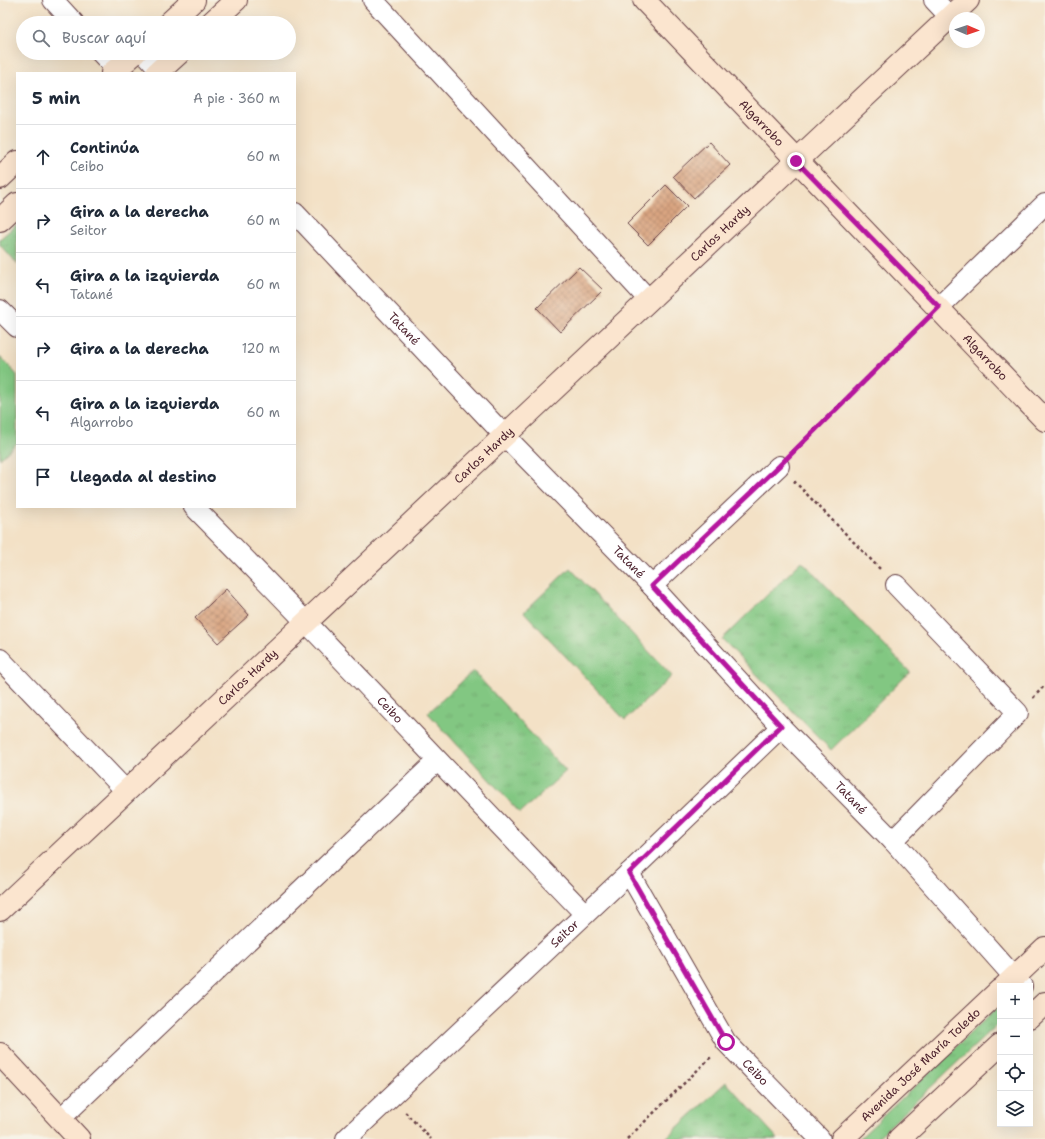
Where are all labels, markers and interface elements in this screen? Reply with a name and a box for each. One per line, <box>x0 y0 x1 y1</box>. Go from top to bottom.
north arrow <box>949 12 985 48</box>
search box <box>16 16 296 60</box>
icon: search <box>30 27 52 49</box>
text: Buscar aquí <box>62 28 146 48</box>
text: 5 min <box>32 87 80 109</box>
text: A pie · 360 m <box>193 90 280 107</box>
street label: Algarrobo <box>735 96 787 150</box>
text: Continúa <box>70 138 139 158</box>
icon: ahead <box>32 146 54 168</box>
text: 60 m <box>247 148 280 165</box>
route end <box>787 152 805 170</box>
text: Ceibo <box>70 158 104 175</box>
street label: Carlos Hardy <box>687 201 753 265</box>
text: Gira a la derecha <box>70 202 209 222</box>
icon: right <box>32 210 54 232</box>
text: 60 m <box>247 212 280 229</box>
text: Seitor <box>70 222 107 239</box>
text: Gira a la izquierda <box>70 266 219 286</box>
icon: left <box>32 274 54 296</box>
text: 60 m <box>247 276 280 293</box>
text: Tatané <box>70 286 113 303</box>
street label: Tatané <box>385 309 424 349</box>
street label: Algarrobo <box>959 331 1011 384</box>
icon: right <box>32 338 54 360</box>
text: Gira a la derecha <box>70 339 209 359</box>
text: 120 m <box>242 340 280 357</box>
text: Gira a la izquierda <box>70 394 219 414</box>
icon: left <box>32 402 54 424</box>
text: 60 m <box>247 404 280 421</box>
text: Algarrobo <box>70 414 134 431</box>
street label: Carlos Hardy <box>451 423 517 487</box>
icon: arrive <box>32 466 54 488</box>
text: Llegada al destino <box>70 467 217 487</box>
street label: Tatané <box>609 542 648 582</box>
street label: Carlos Hardy <box>215 645 281 709</box>
street label: Ceibo <box>373 693 407 727</box>
street label: Tatané <box>831 778 871 818</box>
street label: Seitor <box>547 916 583 951</box>
map controls <box>997 983 1033 1127</box>
button: + <box>997 983 1033 1019</box>
street label: Avenida José María Toledo <box>857 1005 984 1125</box>
button: − <box>997 1019 1033 1055</box>
route start <box>717 1033 735 1051</box>
street label: Ceibo <box>739 1055 772 1089</box>
button: locate <box>997 1055 1033 1091</box>
button: layers <box>997 1091 1033 1127</box>

